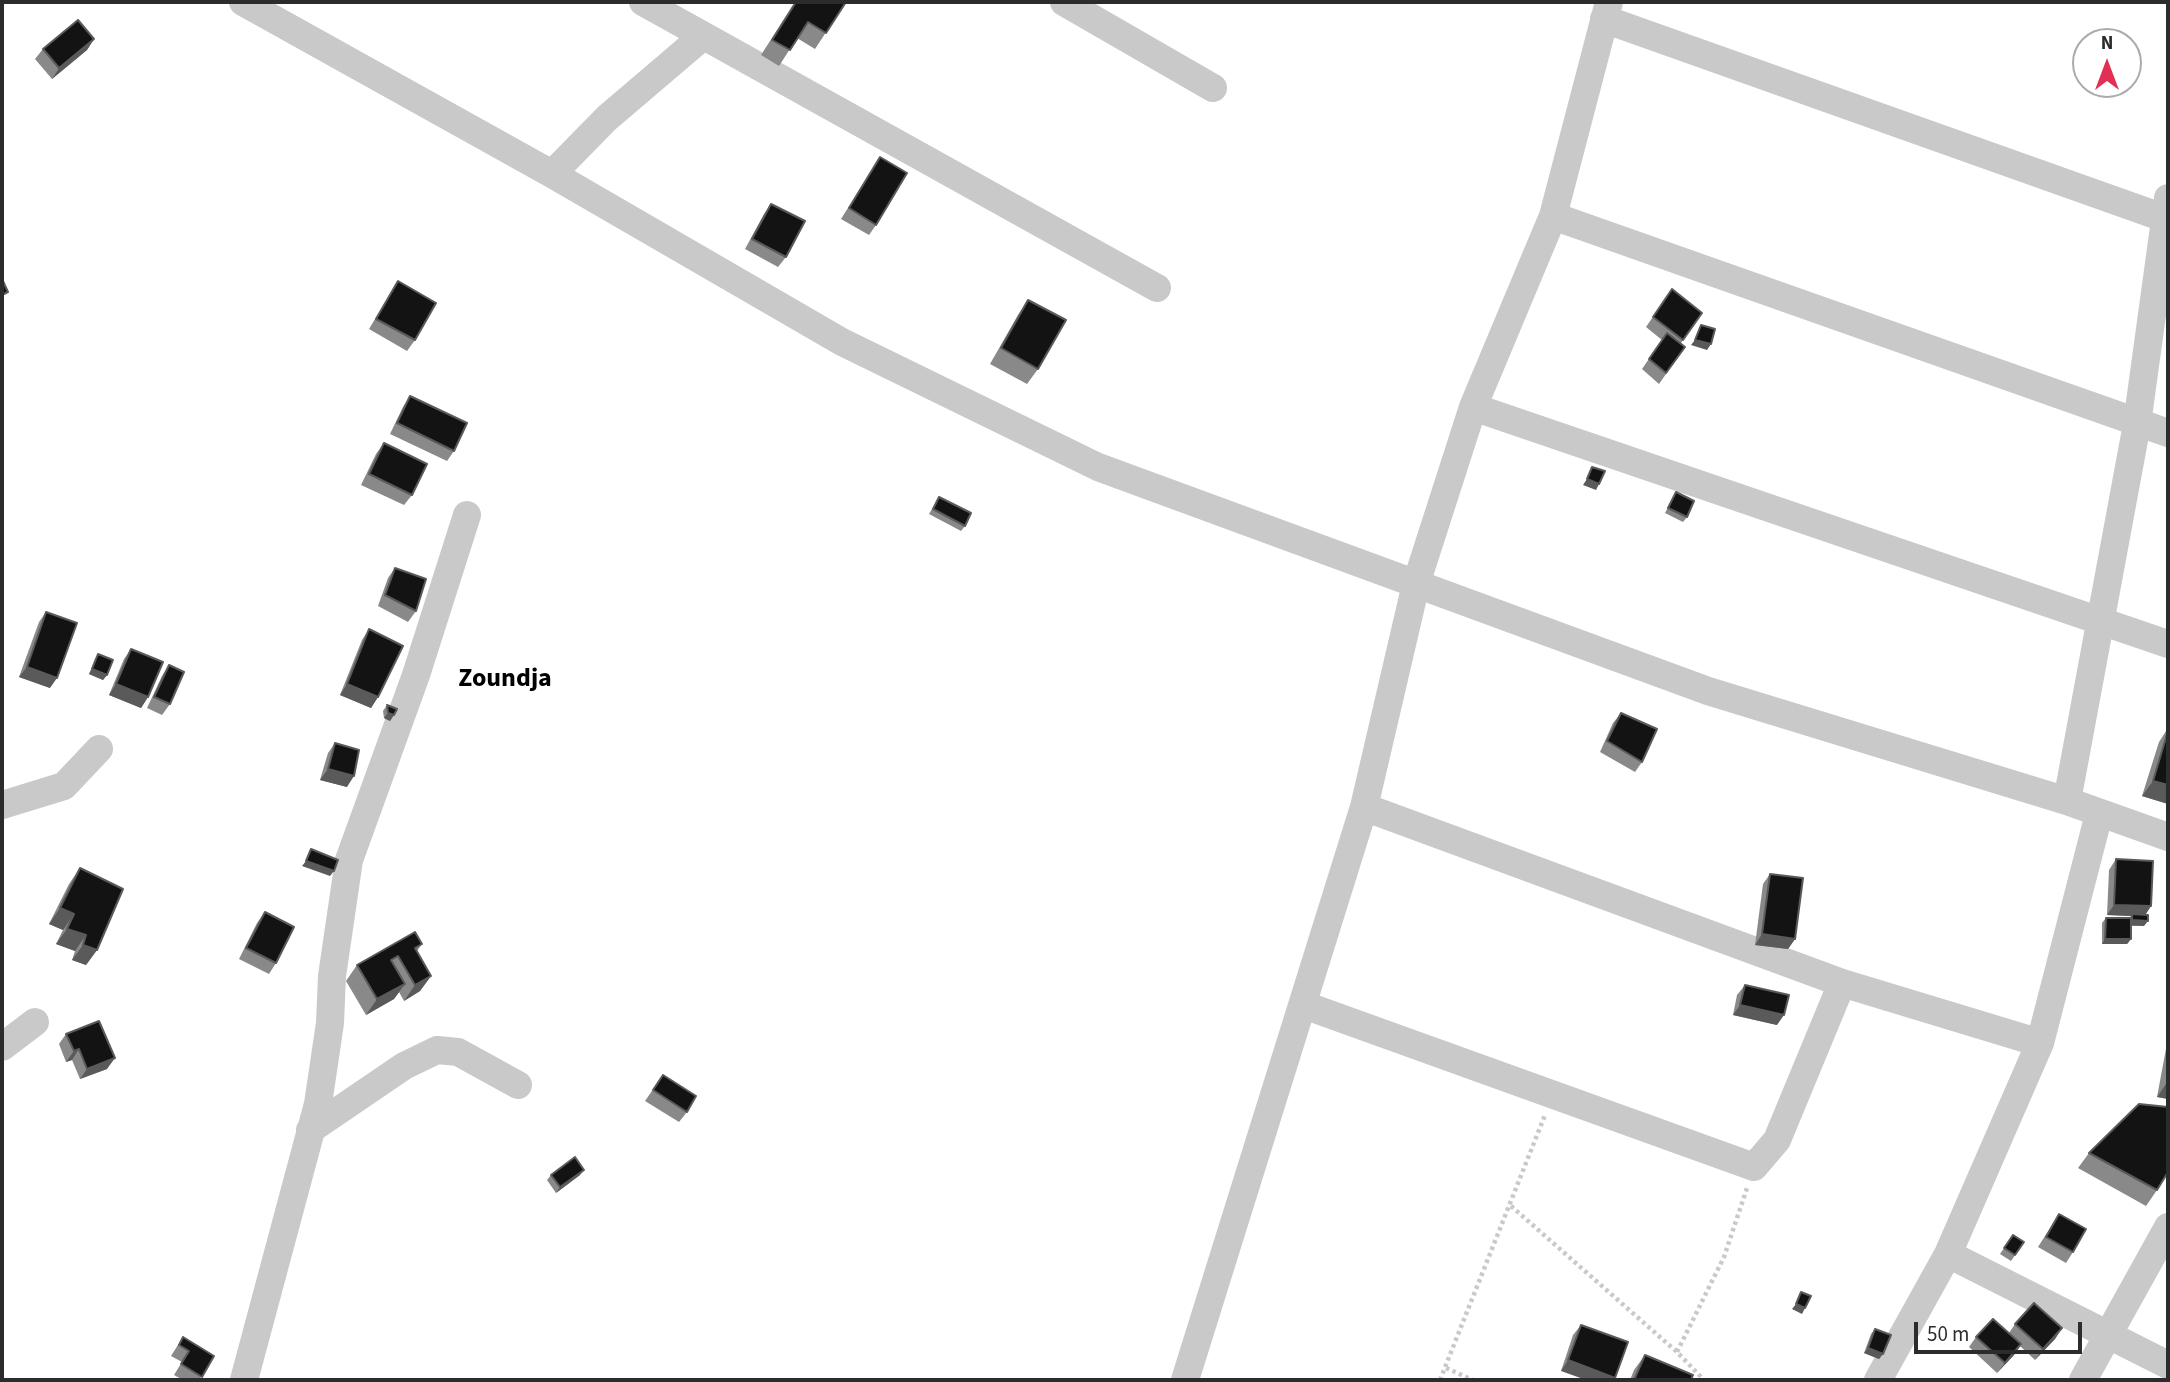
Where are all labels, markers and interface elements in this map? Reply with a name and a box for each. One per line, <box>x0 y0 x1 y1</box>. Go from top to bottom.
north arrow <box>2072 28 2142 98</box>
text: N <box>2101 30 2113 57</box>
district label: Zoundja <box>458 664 552 696</box>
scale bar <box>1918 1308 2086 1352</box>
text: 50 m <box>1927 1319 1969 1349</box>

